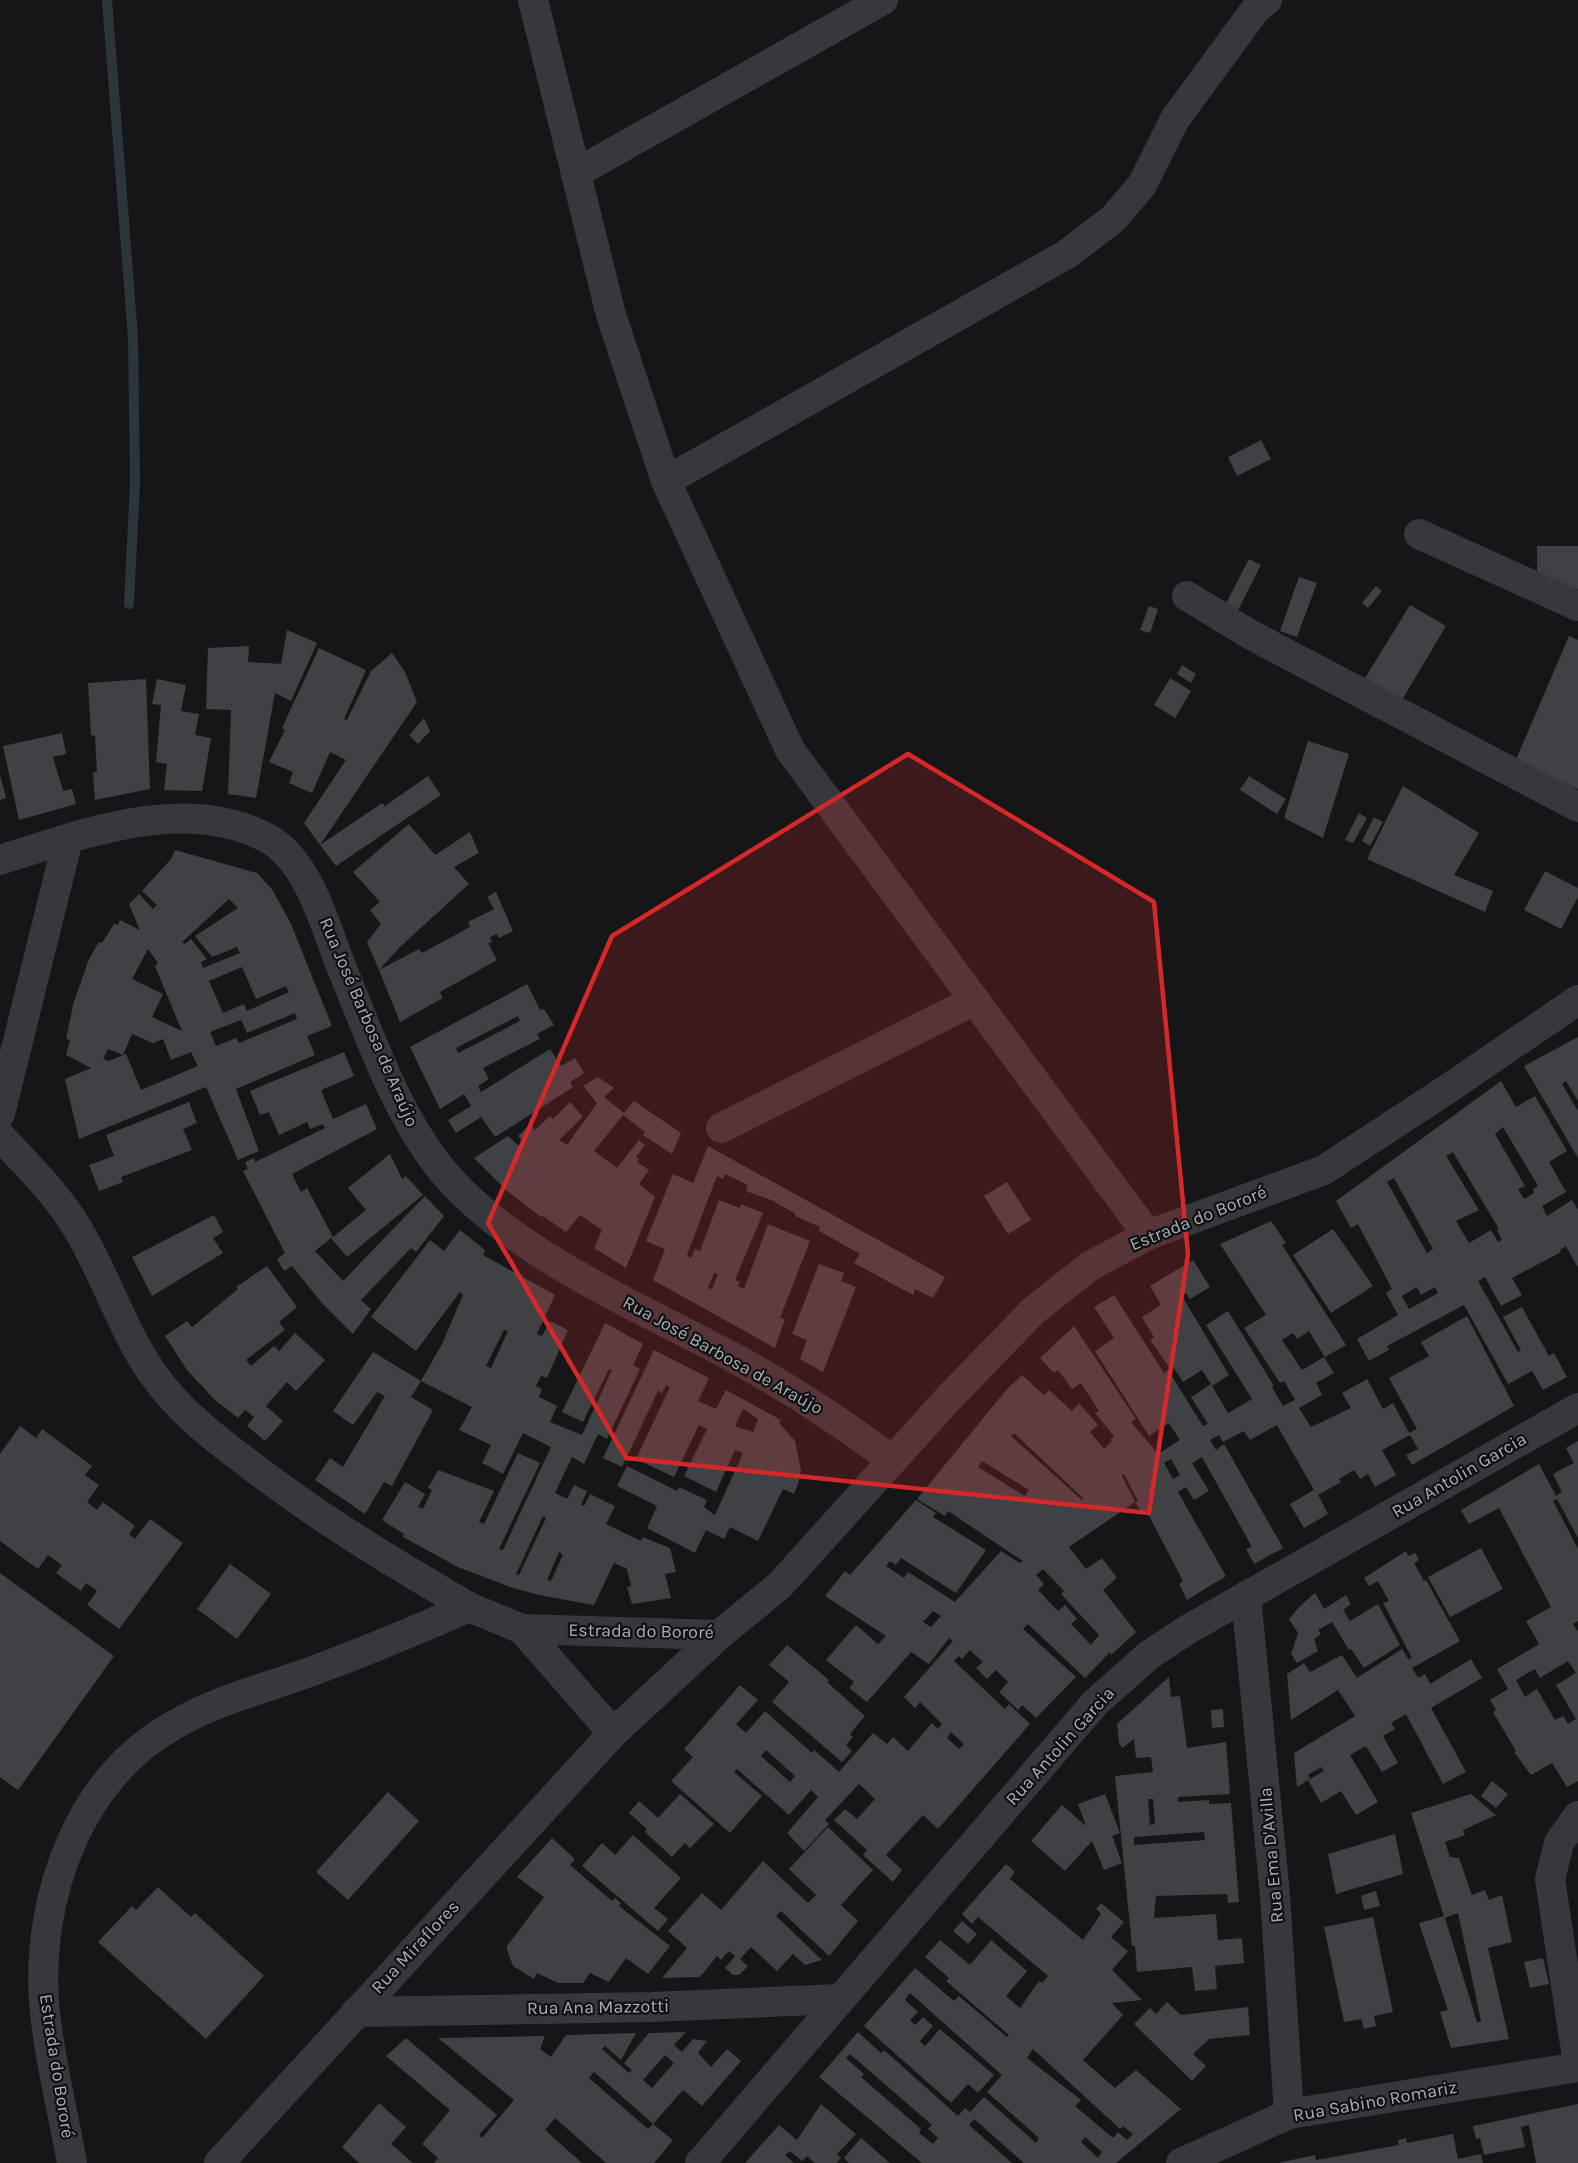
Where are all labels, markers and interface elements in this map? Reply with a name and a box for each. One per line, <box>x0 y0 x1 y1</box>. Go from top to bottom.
street label: Rua José Barbosa de Araújo <box>315 914 423 1130</box>
street label: Estrada do Bororé <box>1126 1181 1270 1255</box>
street label: Rua José Barbosa de Araújo <box>619 1291 827 1419</box>
street label: Rua Antolin Garcia <box>1388 1427 1530 1523</box>
street label: Estrada do Bororé <box>568 1619 714 1643</box>
street label: Rua Antolin Garcia <box>1001 1682 1119 1810</box>
street label: Rua Ema D'Avilla <box>1254 1786 1288 1924</box>
street label: Rua Miraflores <box>366 1896 464 1998</box>
street label: Estrada do Bororé <box>35 1992 79 2140</box>
street label: Rua Ana Mazzotti <box>527 1995 669 2019</box>
street label: Rua Sabino Romariz <box>1291 2076 1459 2126</box>

